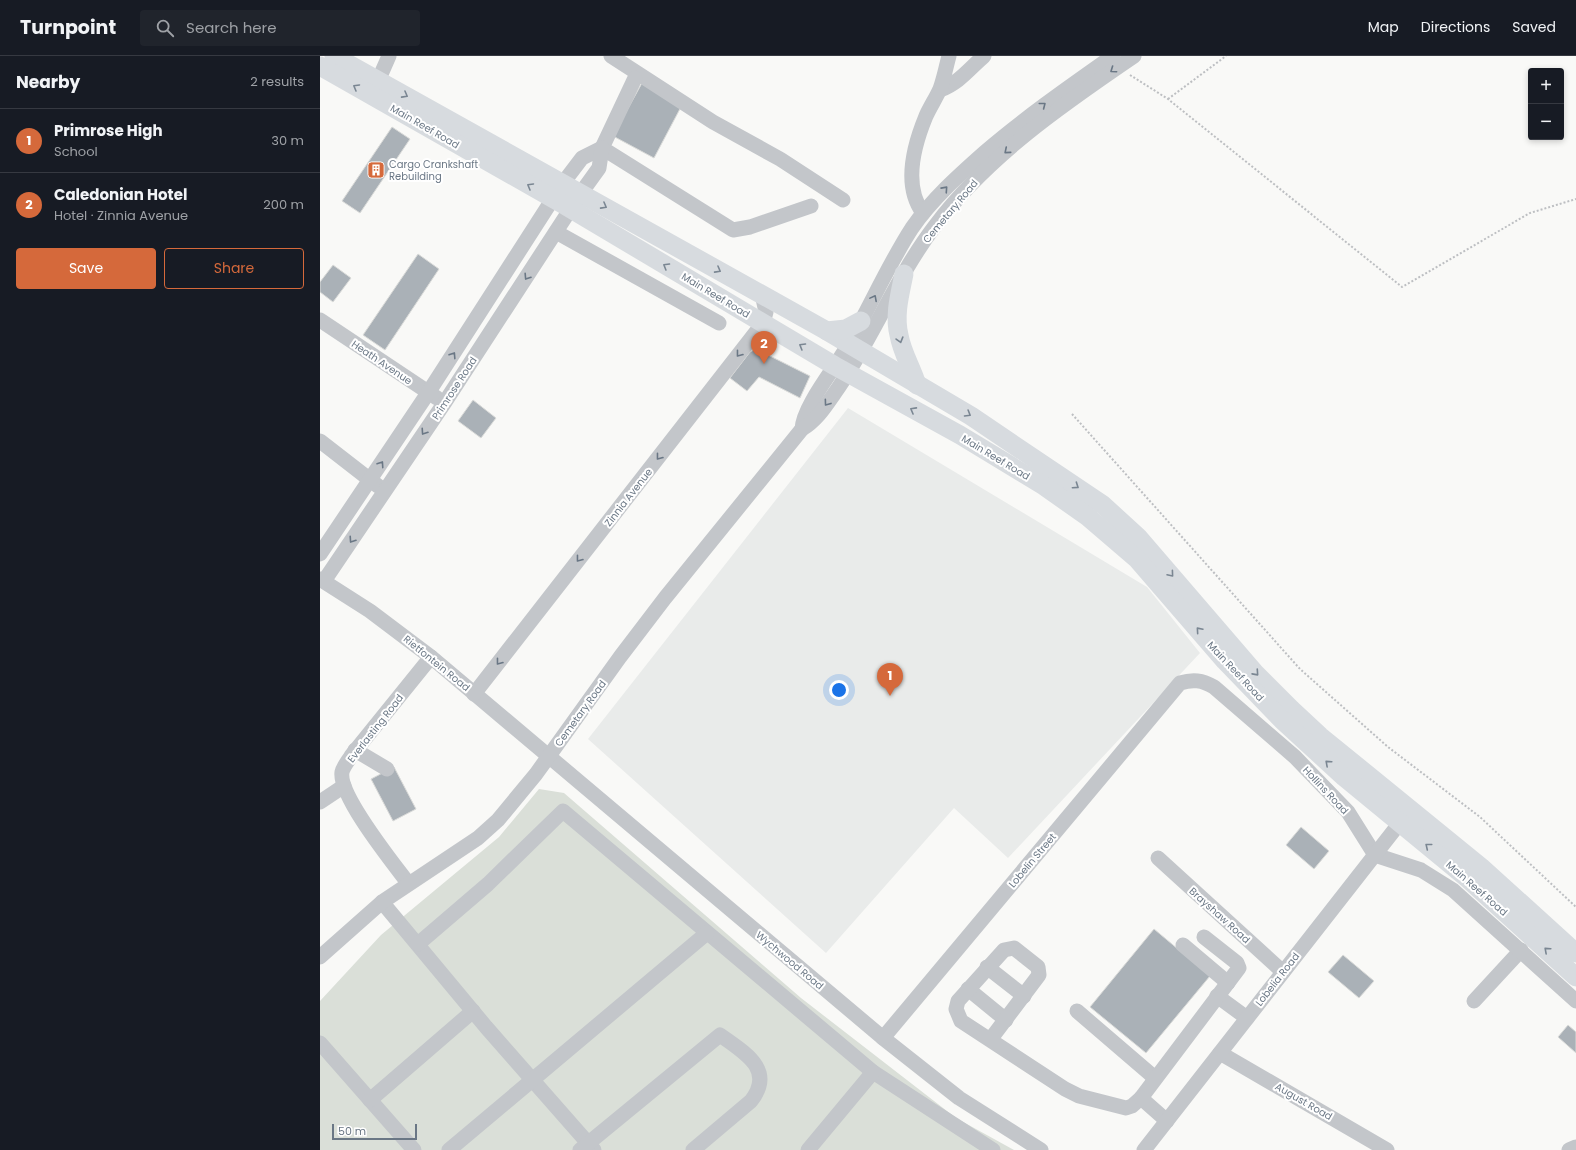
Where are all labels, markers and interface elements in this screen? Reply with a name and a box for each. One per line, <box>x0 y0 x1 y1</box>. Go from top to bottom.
search box <box>140 10 420 46</box>
text: Turnpoint <box>20 14 116 41</box>
icon: search <box>154 17 176 39</box>
text: Search here <box>186 17 276 38</box>
text: Map <box>1368 17 1399 37</box>
text: Directions <box>1421 17 1490 37</box>
text: Saved <box>1512 17 1556 37</box>
one-way arrow <box>1111 65 1118 72</box>
map controls <box>1528 68 1564 140</box>
button: + <box>1528 68 1564 104</box>
text: Nearby <box>16 70 80 94</box>
text: 2 results <box>250 72 304 91</box>
one-way arrow <box>353 84 360 91</box>
one-way arrow <box>401 91 408 98</box>
street label: Main Reef Road <box>388 101 462 152</box>
one-way arrow <box>1039 102 1046 109</box>
button: − <box>1528 104 1564 140</box>
text: Primrose High <box>54 120 163 141</box>
text: 1 <box>27 131 31 150</box>
text: 30 m <box>271 131 304 150</box>
text: School <box>54 142 98 161</box>
one-way arrow <box>1004 146 1011 153</box>
place label: Cargo Crankshaft Rebuilding <box>389 157 478 184</box>
building icon: Cargo Crankshaft Rebuilding <box>366 160 386 180</box>
street label: Cemetary Road <box>919 176 981 246</box>
one-way arrow <box>527 183 534 190</box>
text: Caledonian Hotel <box>54 184 187 205</box>
one-way arrow <box>940 187 947 194</box>
text: 2 <box>25 195 33 214</box>
text: 200 m <box>263 195 304 214</box>
one-way arrow <box>600 201 607 208</box>
text: Hotel · Zinnia Avenue <box>54 206 188 225</box>
button: Save <box>16 248 156 289</box>
button: Share <box>164 248 304 289</box>
one-way arrow <box>663 263 670 270</box>
one-way arrow <box>713 265 721 272</box>
street label: Main Reef Road <box>679 269 753 322</box>
one-way arrow <box>524 273 531 280</box>
one-way arrow <box>869 294 876 302</box>
pin: 2 <box>751 331 777 364</box>
one-way arrow <box>895 336 904 343</box>
street label: Heath Avenue <box>348 337 415 388</box>
one-way arrow <box>799 344 806 351</box>
one-way arrow <box>737 349 744 356</box>
one-way arrow <box>448 352 456 359</box>
street label: Primrose Road <box>428 354 480 423</box>
one-way arrow <box>825 399 832 406</box>
one-way arrow <box>910 407 917 414</box>
one-way arrow <box>964 409 971 417</box>
one-way arrow <box>422 428 429 435</box>
street label: Main Reef Road <box>959 431 1033 484</box>
one-way arrow <box>657 452 664 459</box>
one-way arrow <box>376 461 383 468</box>
street label: Zinnia Avenue <box>601 465 656 530</box>
one-way arrow <box>1072 482 1079 489</box>
one-way arrow <box>349 536 357 543</box>
one-way arrow <box>577 555 584 562</box>
one-way arrow <box>1167 569 1174 576</box>
one-way arrow <box>1196 627 1203 635</box>
street label: Rietfontein Road <box>400 632 473 695</box>
street label: Main Reef Road <box>1204 638 1267 705</box>
one-way arrow <box>497 657 504 664</box>
pin: 1 <box>877 663 903 696</box>
one-way arrow <box>1251 668 1258 676</box>
street label: Cemetary Road <box>551 677 610 750</box>
your location <box>829 680 849 700</box>
street label: Everlasting Road <box>344 691 407 766</box>
one-way arrow <box>1326 761 1333 768</box>
street label: Hollins Road <box>1299 763 1352 818</box>
street label: Lobelin Street <box>1005 830 1060 891</box>
one-way arrow <box>1426 844 1433 851</box>
street label: Main Reef Road <box>1443 857 1511 919</box>
street label: Brayshaw Road <box>1186 884 1253 947</box>
street label: Wychwood Road <box>753 928 827 993</box>
one-way arrow <box>1544 948 1552 955</box>
street label: Lobelia Road <box>1252 949 1303 1009</box>
street label: August Road <box>1272 1079 1335 1124</box>
scale bar <box>332 1122 417 1141</box>
text: 50 m <box>338 1123 366 1139</box>

